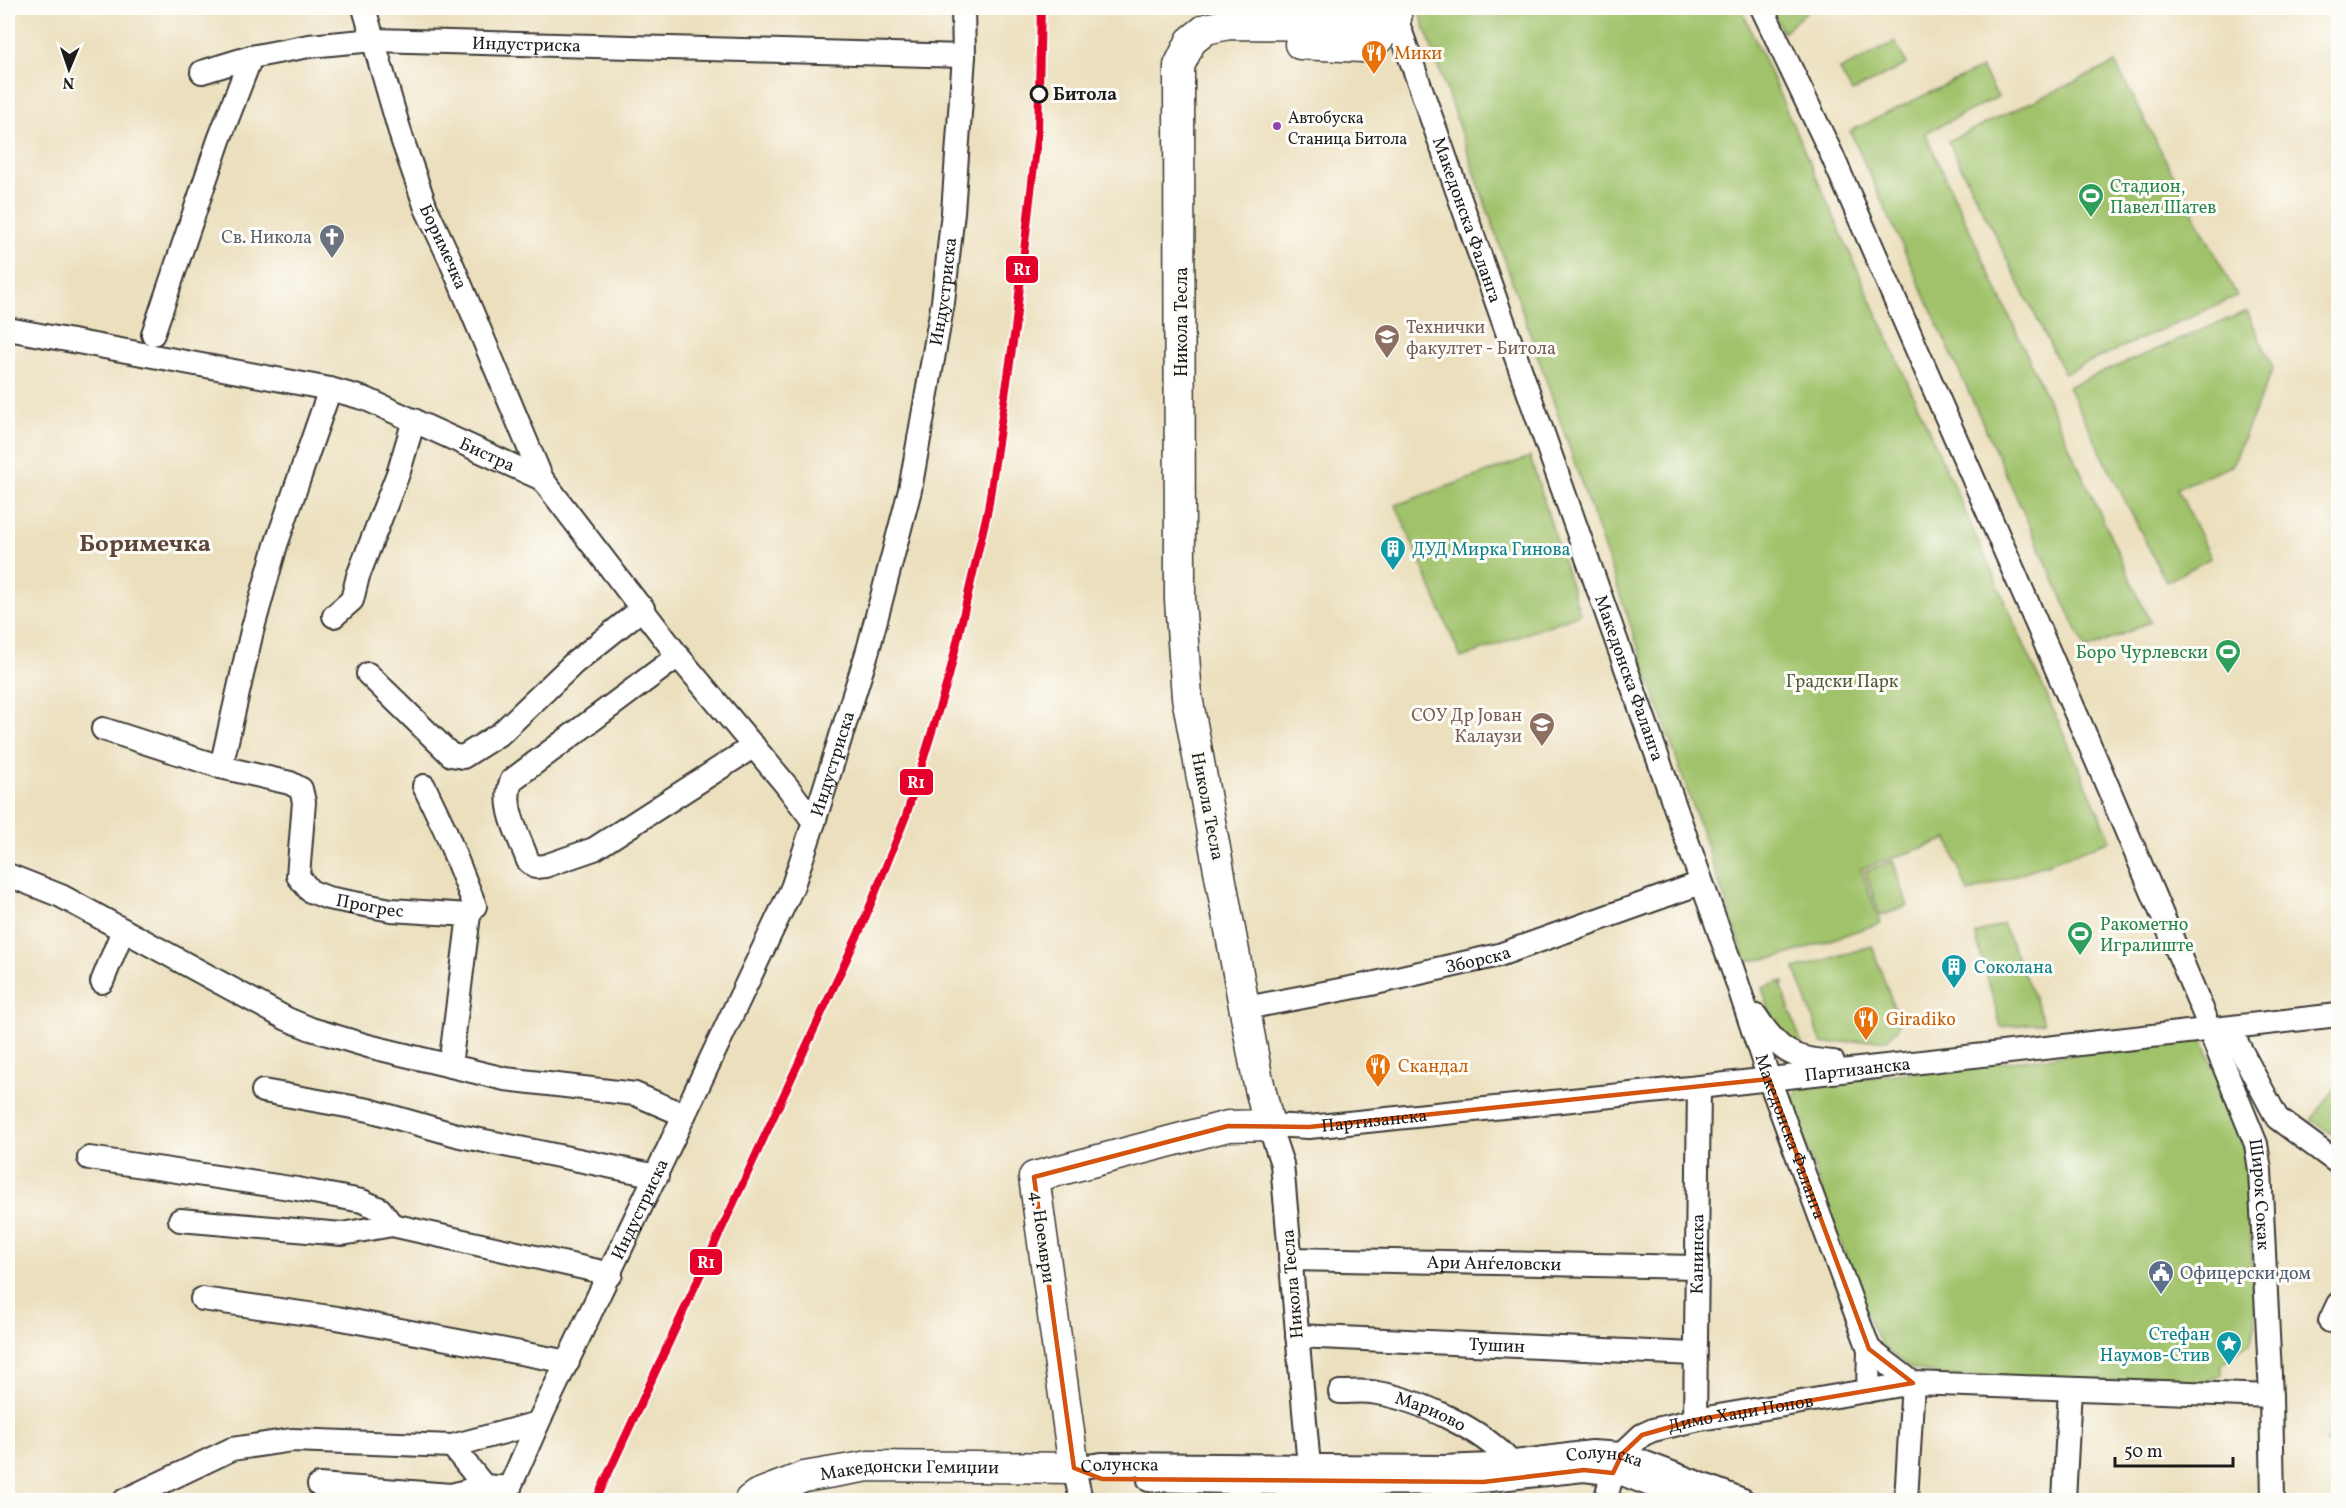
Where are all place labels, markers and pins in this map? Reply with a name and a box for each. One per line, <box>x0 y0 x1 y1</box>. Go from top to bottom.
restaurant icon: Мики <box>1359 38 1389 76</box>
place label: Мики <box>1394 42 1442 67</box>
place label: Битола <box>1053 83 1117 108</box>
marker: Битола <box>1030 85 1048 103</box>
place label: Автобуска Станица Битола <box>1288 108 1407 151</box>
marker: Автобуска Станица Битола <box>1271 120 1283 132</box>
place label: Стадион, Павел Шатев <box>2110 175 2216 221</box>
sports icon: Стадион, Павел Шатев <box>2076 181 2106 219</box>
church icon: Св. Никола <box>317 222 347 260</box>
place label: Св. Никола <box>221 226 312 251</box>
place label: Технички факултет - Битола <box>1406 316 1556 362</box>
school or university icon: Технички факултет - Битола <box>1372 322 1402 360</box>
building icon: ДУД Мирка Гинова <box>1378 534 1408 572</box>
place label: ДУД Мирка Гинова <box>1412 538 1571 563</box>
sports icon: Боро Чурлевски <box>2213 637 2243 675</box>
place label: Боро Чурлевски <box>2076 641 2208 666</box>
place label: СОУ Др Јован Калаузи <box>1411 704 1522 750</box>
school or university icon: СОУ Др Јован Калаузи <box>1527 710 1557 748</box>
place label: Ракометно Игралиште <box>2100 913 2194 959</box>
sports icon: Ракометно Игралиште <box>2065 919 2095 957</box>
building icon: Соколана <box>1939 952 1969 990</box>
place label: Соколана <box>1974 956 2053 981</box>
restaurant icon: Giradiko <box>1851 1004 1881 1042</box>
place label: Giradiko <box>1886 1008 1956 1033</box>
restaurant icon: Скандал <box>1363 1051 1393 1089</box>
place label: Скандал <box>1398 1055 1468 1080</box>
public building icon: Офицерски дом <box>2146 1258 2176 1296</box>
place label: Офицерски дом <box>2180 1262 2311 1287</box>
place label: Стефан Наумов-Стив <box>2100 1323 2210 1369</box>
place icon: Стефан Наумов-Стив <box>2214 1329 2244 1367</box>

